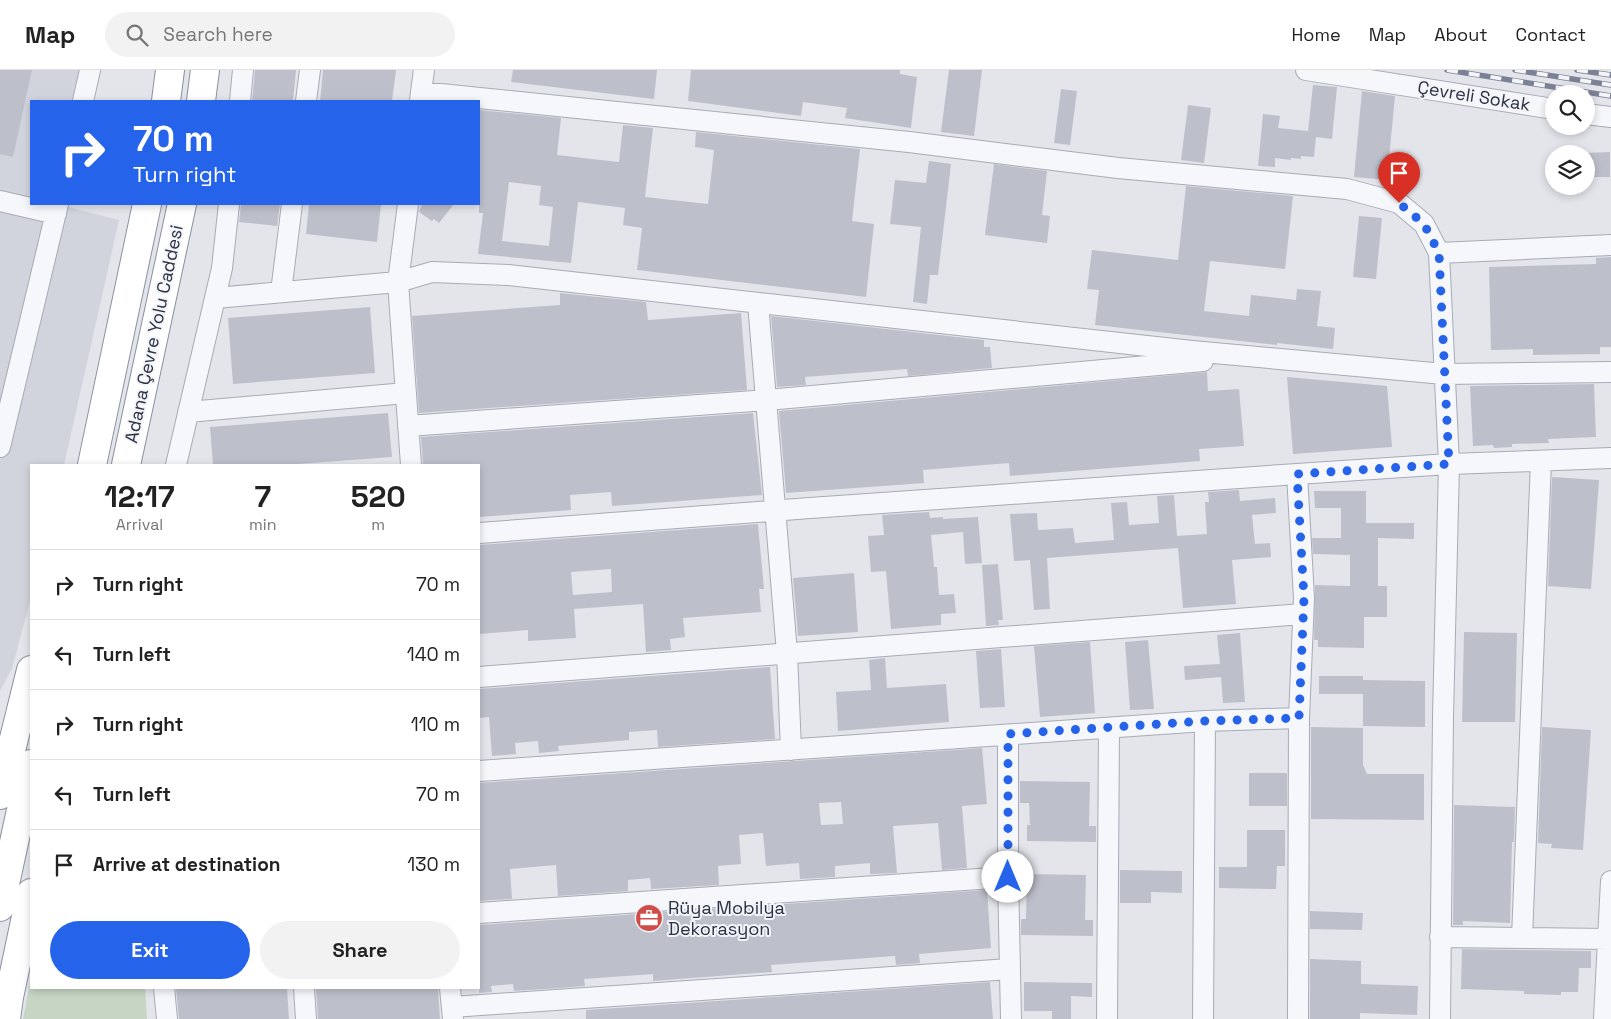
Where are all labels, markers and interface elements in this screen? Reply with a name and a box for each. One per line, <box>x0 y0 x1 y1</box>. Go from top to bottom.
search box <box>105 12 455 57</box>
text: Map <box>25 19 75 50</box>
icon: search <box>123 21 151 49</box>
text: Search here <box>163 22 273 47</box>
text: Home <box>1292 23 1341 46</box>
text: Map <box>1369 23 1406 46</box>
text: About <box>1434 23 1488 46</box>
text: Contact <box>1516 23 1586 46</box>
street label: Çevreli Sokak <box>1416 75 1532 116</box>
map controls <box>1545 85 1595 195</box>
button: search <box>1545 85 1595 135</box>
text: 70 m <box>133 117 214 161</box>
icon: right <box>50 120 115 185</box>
button: layers <box>1545 145 1595 195</box>
pin <box>1378 152 1420 203</box>
icon: arrive <box>1385 159 1413 187</box>
text: Turn right <box>133 160 236 188</box>
street label: Adana Çevre Yolu Caddesi <box>119 223 188 445</box>
text: 12:17 <box>104 477 175 516</box>
text: 7 <box>254 477 271 516</box>
text: 520 <box>351 477 406 516</box>
text: Arrival <box>116 514 163 535</box>
text: min <box>249 514 276 535</box>
text: m <box>371 514 385 535</box>
icon: right <box>50 571 78 599</box>
text: Turn right <box>93 572 183 597</box>
text: 70 m <box>416 572 460 597</box>
icon: left <box>50 641 78 669</box>
text: Turn left <box>93 642 171 667</box>
text: 140 m <box>407 642 460 667</box>
icon: right <box>50 711 78 739</box>
text: Turn right <box>93 712 183 737</box>
text: 110 m <box>411 712 460 737</box>
icon: left <box>50 781 78 809</box>
text: Turn left <box>93 782 171 807</box>
text: 70 m <box>416 782 460 807</box>
position arrow <box>981 850 1033 902</box>
icon: arrive <box>50 851 78 879</box>
text: Arrive at destination <box>93 852 281 877</box>
text: 130 m <box>407 852 460 877</box>
place label: Rüya Mobilya Dekorasyon <box>668 896 785 940</box>
office icon: Rüya Mobilya Dekorasyon <box>634 903 664 933</box>
button: Exit <box>50 921 250 979</box>
button: Share <box>260 921 460 979</box>

